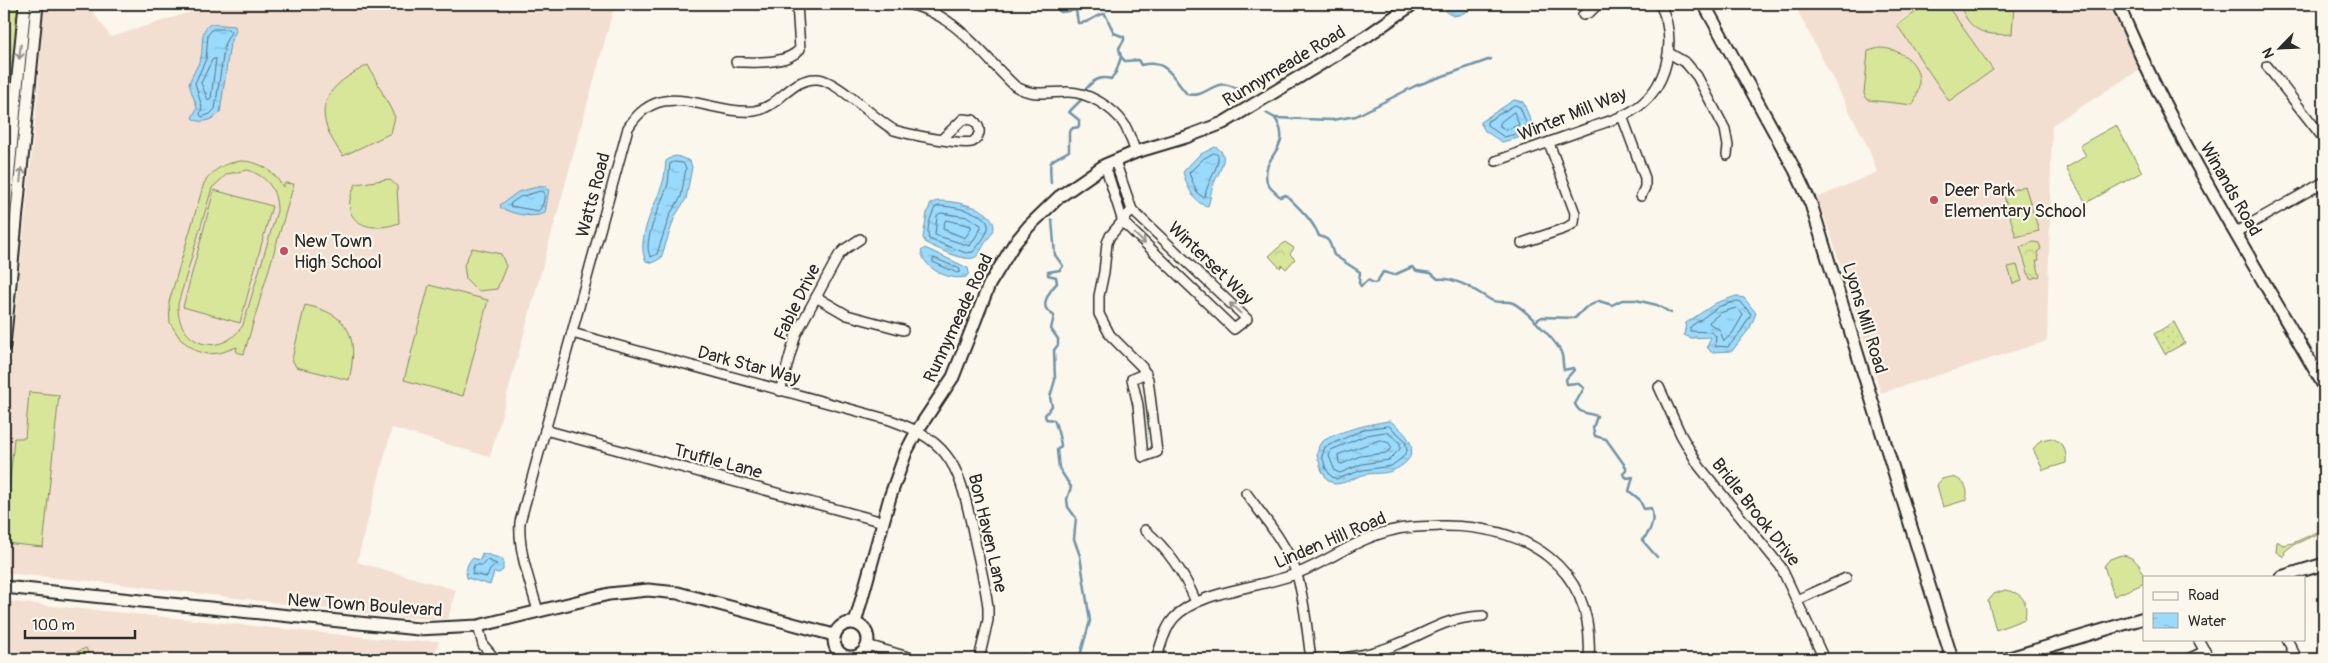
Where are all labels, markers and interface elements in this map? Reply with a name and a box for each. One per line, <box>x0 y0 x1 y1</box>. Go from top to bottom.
street label: Runnymeade Road <box>1219 21 1350 112</box>
north arrow <box>2256 22 2306 72</box>
one-way arrow <box>15 44 25 60</box>
text: N <box>2259 45 2278 61</box>
street label: Winter Mill Way <box>1515 82 1630 147</box>
street label: Winands Road <box>2194 138 2267 240</box>
street label: Watts Road <box>571 150 616 240</box>
one-way arrow <box>16 168 25 184</box>
place label: Deer Park Elementary School <box>1944 179 2086 223</box>
marker: Deer Park Elementary School <box>1928 194 1940 206</box>
street label: Winterset Way <box>1163 217 1259 310</box>
place label: New Town High School <box>294 230 382 274</box>
one-way arrow <box>1134 233 1146 245</box>
marker: New Town High School <box>278 245 290 257</box>
street label: Runnymeade Road <box>919 250 998 386</box>
street label: Fable Drive <box>769 260 826 344</box>
street label: Lyons Mill Road <box>1837 260 1892 377</box>
one-way arrow <box>1228 302 1241 314</box>
street label: Dark Star Way <box>695 341 803 390</box>
street label: Truffle Lane <box>671 439 765 484</box>
street label: Bridle Brook Drive <box>1706 454 1805 571</box>
street label: Bon Haven Lane <box>963 471 1012 595</box>
street label: Linden Hill Road <box>1271 507 1390 574</box>
legend <box>2143 576 2306 640</box>
text: Road <box>2188 586 2219 605</box>
street label: New Town Boulevard <box>287 589 443 622</box>
scale bar <box>25 608 135 640</box>
text: Water <box>2188 612 2227 631</box>
text: 100 m <box>32 616 75 635</box>

